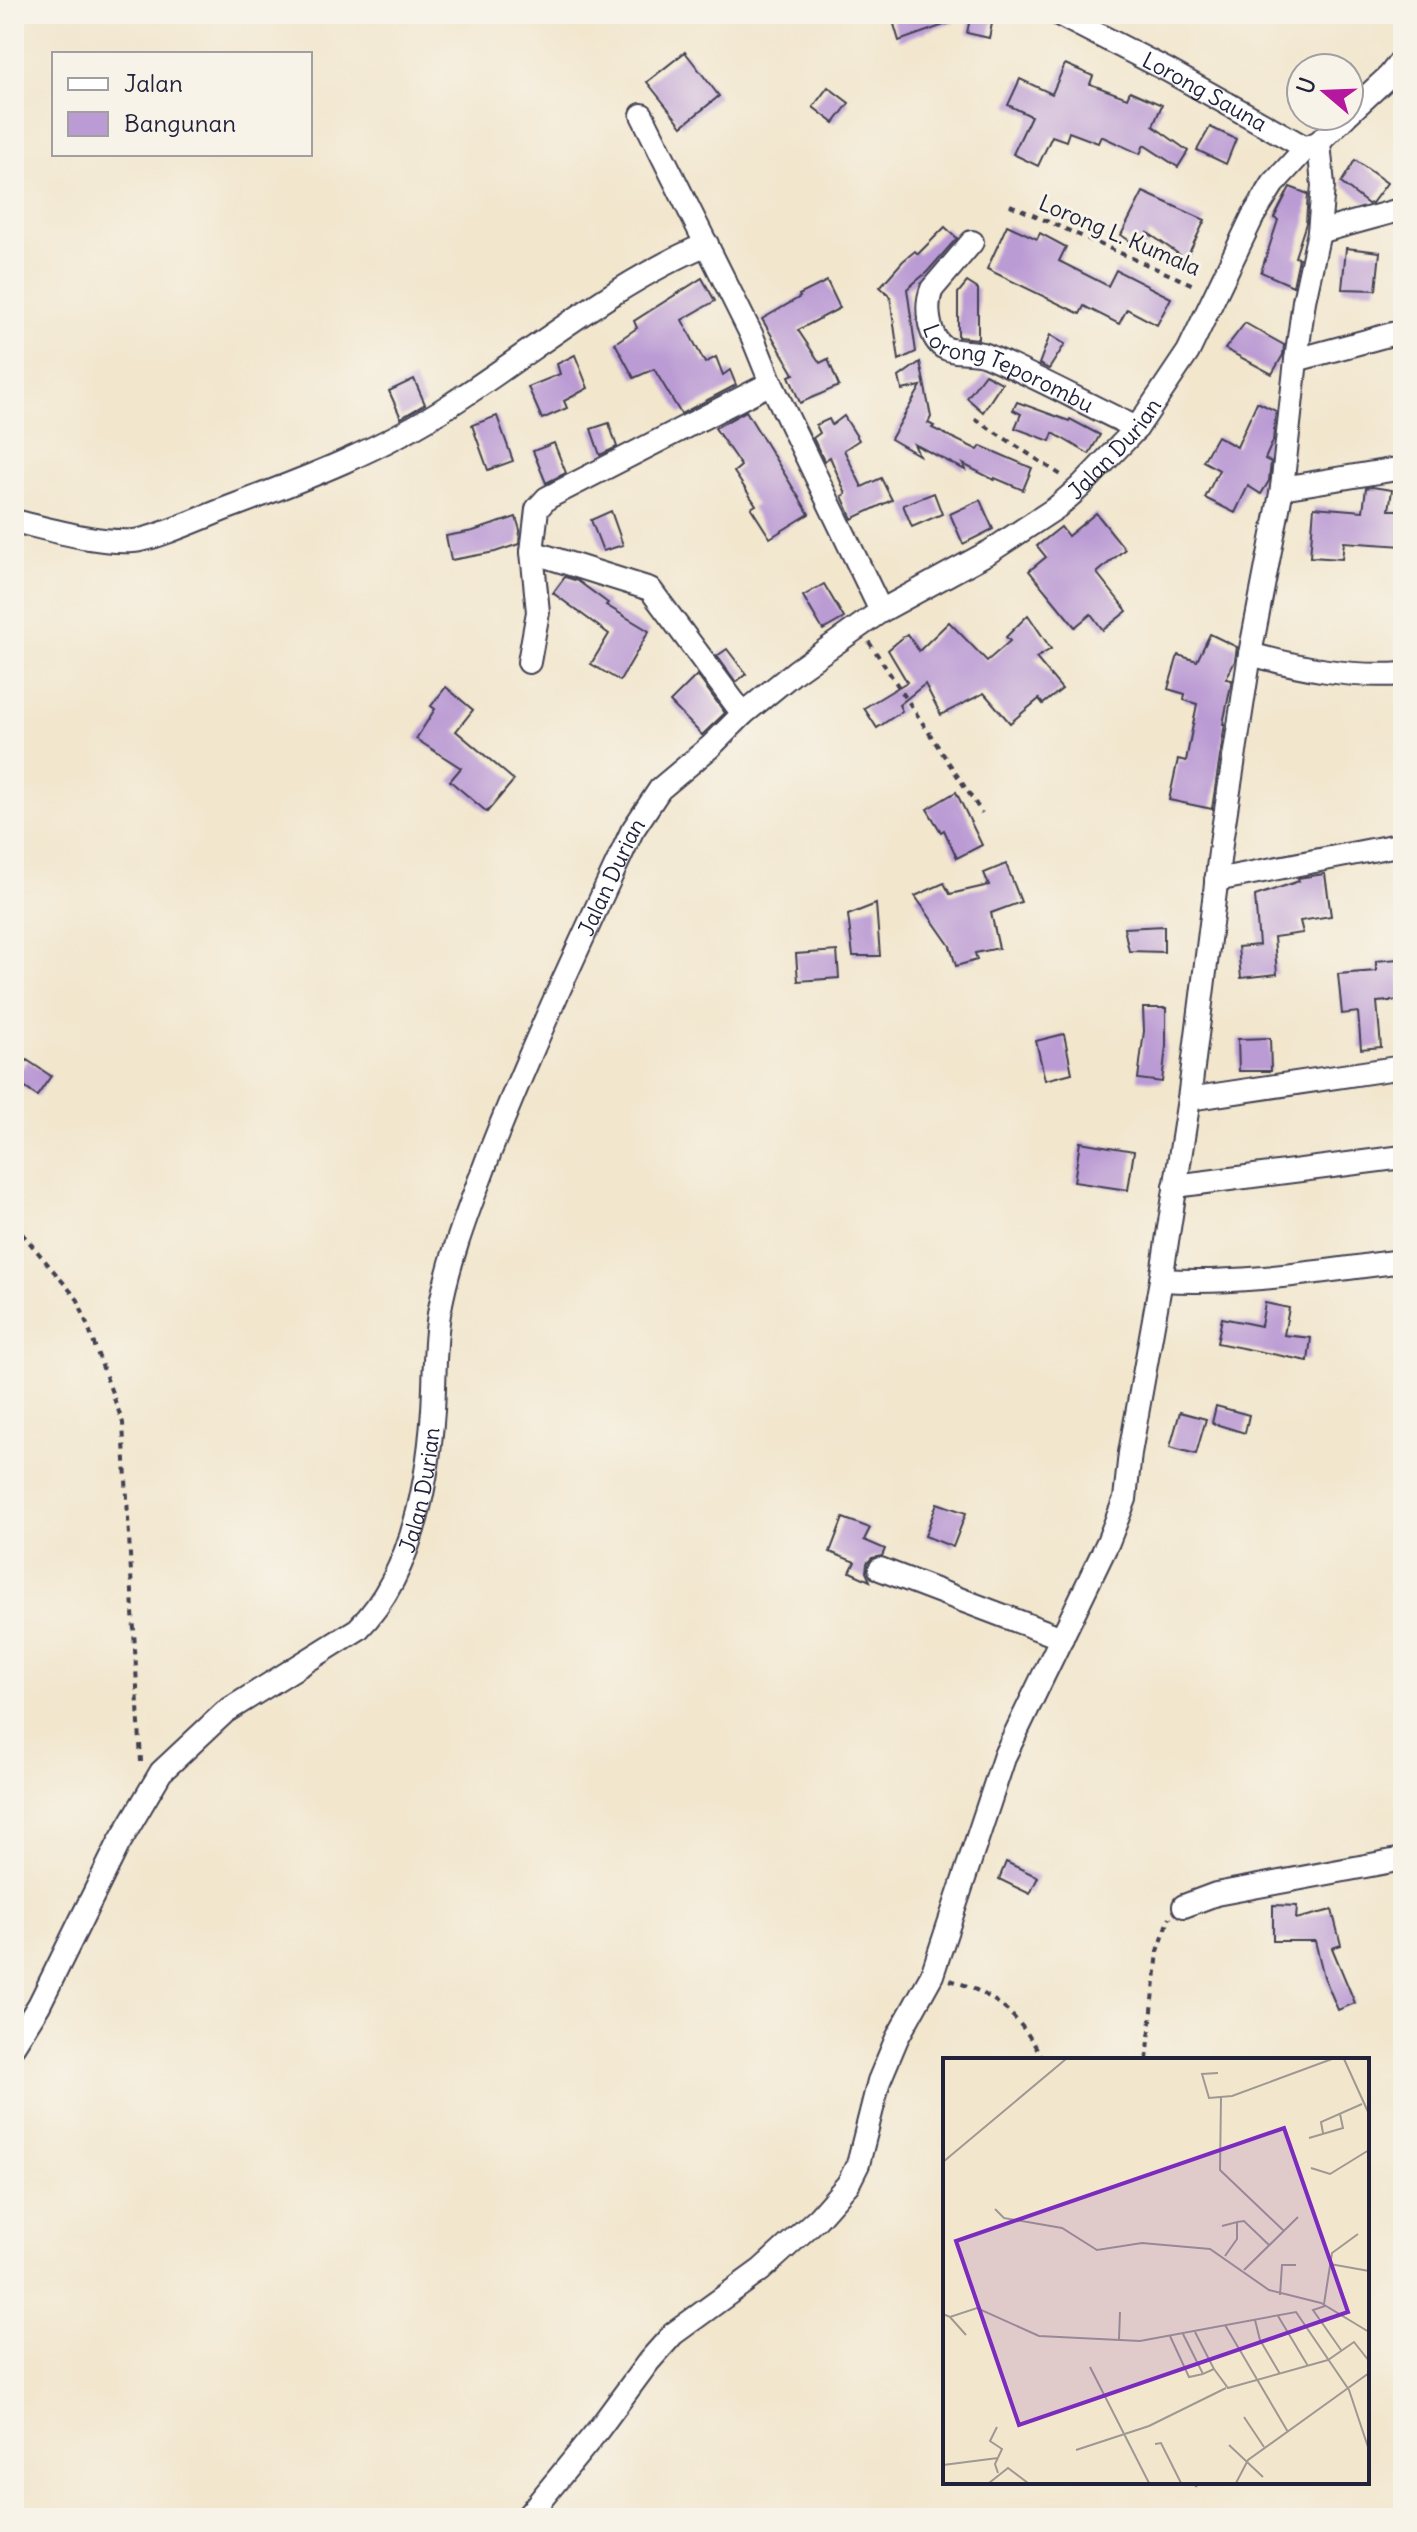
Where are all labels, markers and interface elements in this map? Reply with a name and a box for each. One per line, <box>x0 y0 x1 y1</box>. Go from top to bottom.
street label: Lorong Sauna <box>1138 46 1272 137</box>
legend <box>52 52 312 156</box>
north arrow <box>1285 52 1365 132</box>
text: Jalan <box>124 68 183 98</box>
text: U <box>1290 74 1322 97</box>
text: Bangunan <box>124 108 236 138</box>
street label: Lorong L. Kumala <box>1035 188 1205 282</box>
street label: Lorong Teporombu <box>917 320 1098 419</box>
street label: Jalan Durian <box>1062 393 1167 505</box>
street label: Jalan Durian <box>572 812 651 940</box>
street label: Jalan Durian <box>393 1426 446 1556</box>
inset map <box>943 2058 1369 2484</box>

